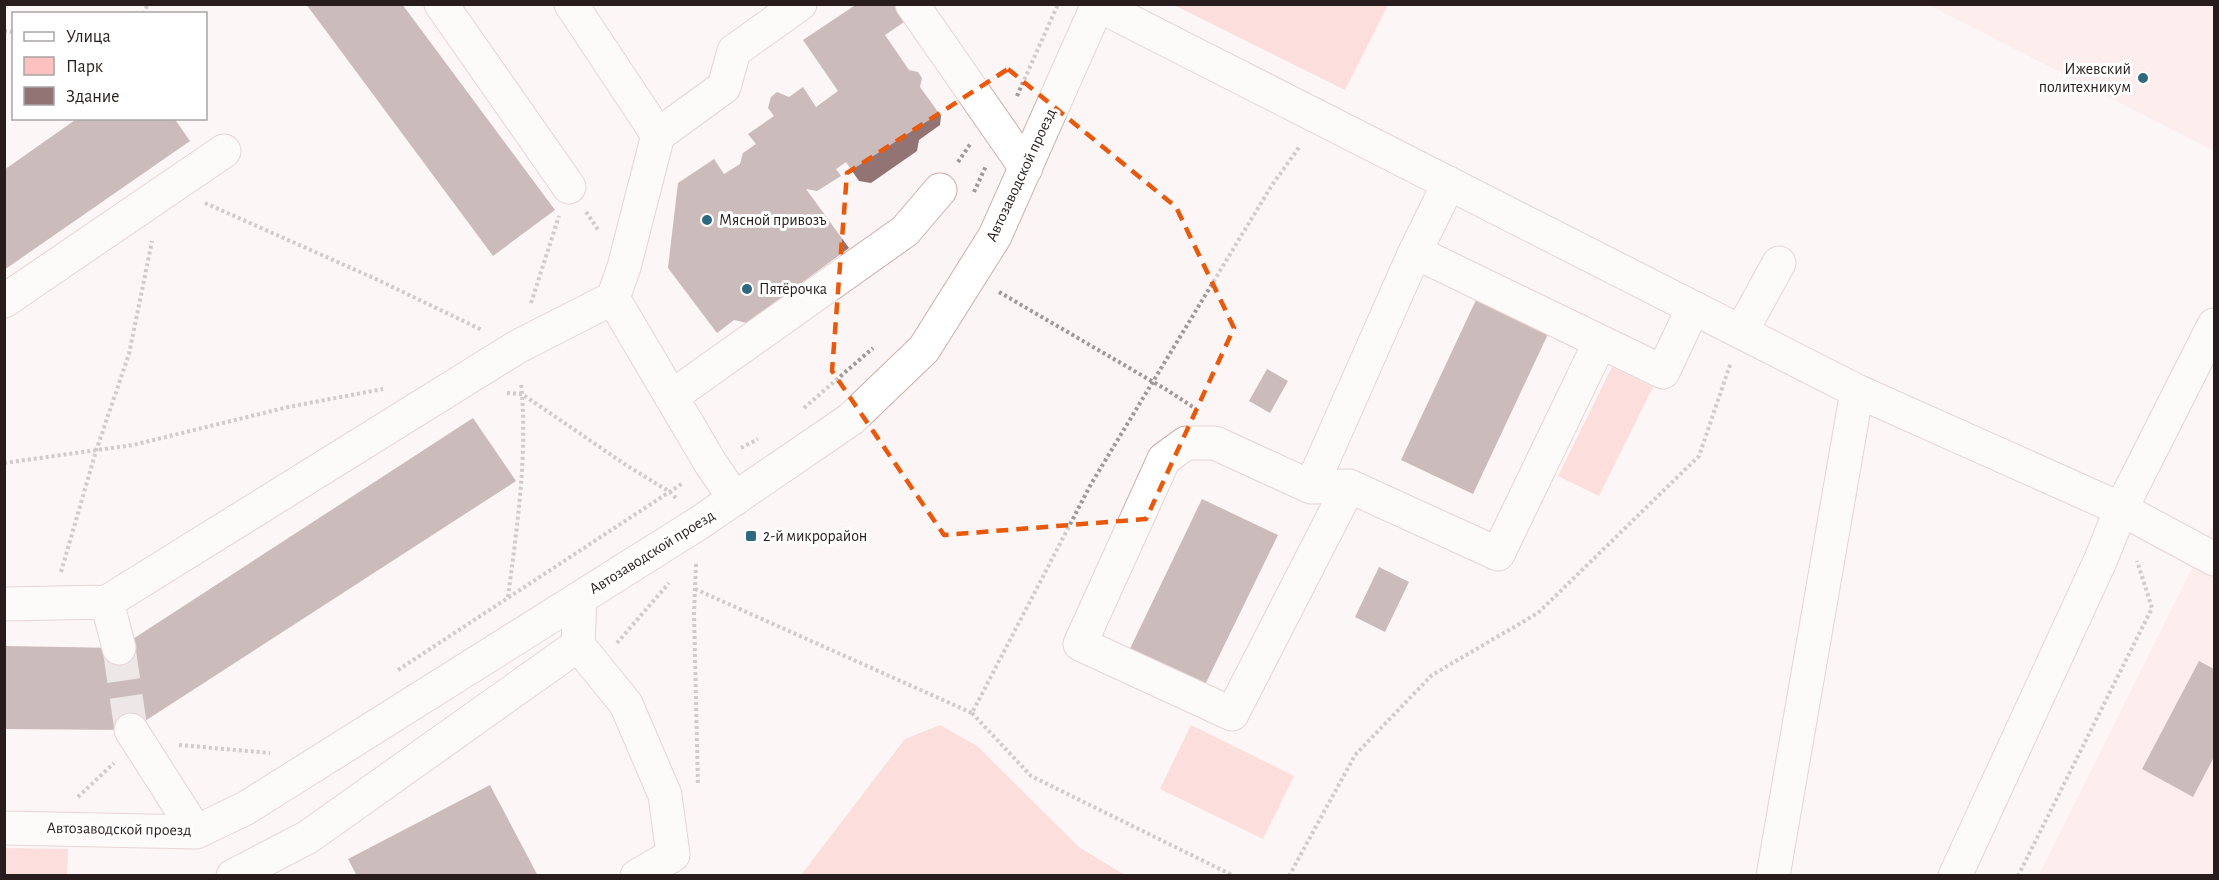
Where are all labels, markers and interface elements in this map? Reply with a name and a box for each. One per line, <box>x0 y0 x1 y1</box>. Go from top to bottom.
legend <box>12 12 207 120</box>
text: Улица <box>66 28 111 46</box>
text: Парк <box>66 58 104 76</box>
place label: Ижевский политехникум <box>2039 61 2131 96</box>
marker: Ижевский политехникум <box>2136 71 2150 85</box>
text: Здание <box>66 88 120 106</box>
street label: Автозаводской проезд <box>983 106 1059 244</box>
place label: Мясной привозъ <box>719 212 827 228</box>
marker: Мясной привозъ <box>700 213 714 227</box>
place label: Пятёрочка <box>759 281 827 297</box>
marker: Пятёрочка <box>740 282 754 296</box>
street label: Автозаводской проезд <box>586 507 718 597</box>
place label: 2-й микрорайон <box>763 528 867 544</box>
marker: 2-й микрорайон <box>744 529 758 543</box>
street label: Автозаводской проезд <box>47 820 191 838</box>

